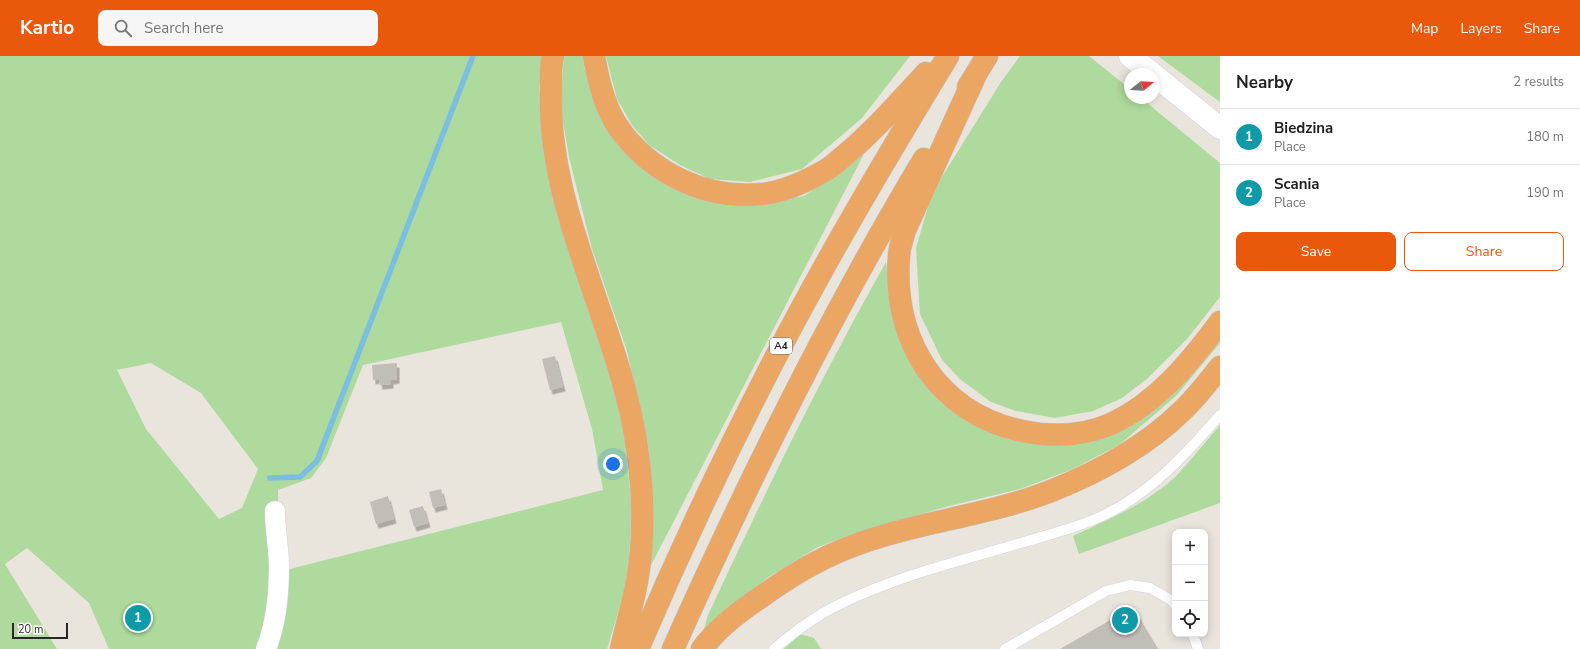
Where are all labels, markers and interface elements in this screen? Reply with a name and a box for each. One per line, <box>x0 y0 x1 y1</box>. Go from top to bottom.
search box <box>98 10 378 46</box>
text: Kartio <box>20 15 74 41</box>
icon: search <box>112 17 134 39</box>
text: Search here <box>144 18 224 38</box>
text: Map <box>1411 19 1438 38</box>
text: Layers <box>1460 19 1502 38</box>
text: Share <box>1524 19 1560 38</box>
north arrow <box>1124 68 1160 104</box>
text: Nearby <box>1236 71 1293 94</box>
text: 2 results <box>1513 73 1564 91</box>
text: Biedzina <box>1274 118 1333 138</box>
text: 1 <box>1245 128 1253 146</box>
text: 180 m <box>1526 128 1564 146</box>
text: Place <box>1274 138 1306 156</box>
text: Scania <box>1274 174 1320 194</box>
text: 2 <box>1245 184 1253 202</box>
text: 190 m <box>1526 184 1564 202</box>
text: Place <box>1274 194 1306 212</box>
button: Save <box>1236 232 1396 271</box>
button: Share <box>1404 232 1564 271</box>
road number: A4 <box>770 338 792 354</box>
your location <box>603 454 623 474</box>
map controls <box>1172 529 1208 637</box>
button: + <box>1172 529 1208 565</box>
button: − <box>1172 565 1208 601</box>
button: locate <box>1172 601 1208 637</box>
pin: 1 <box>125 603 151 633</box>
pin: 2 <box>1112 605 1138 635</box>
scale bar <box>12 621 68 640</box>
text: 20 m <box>18 622 43 637</box>

